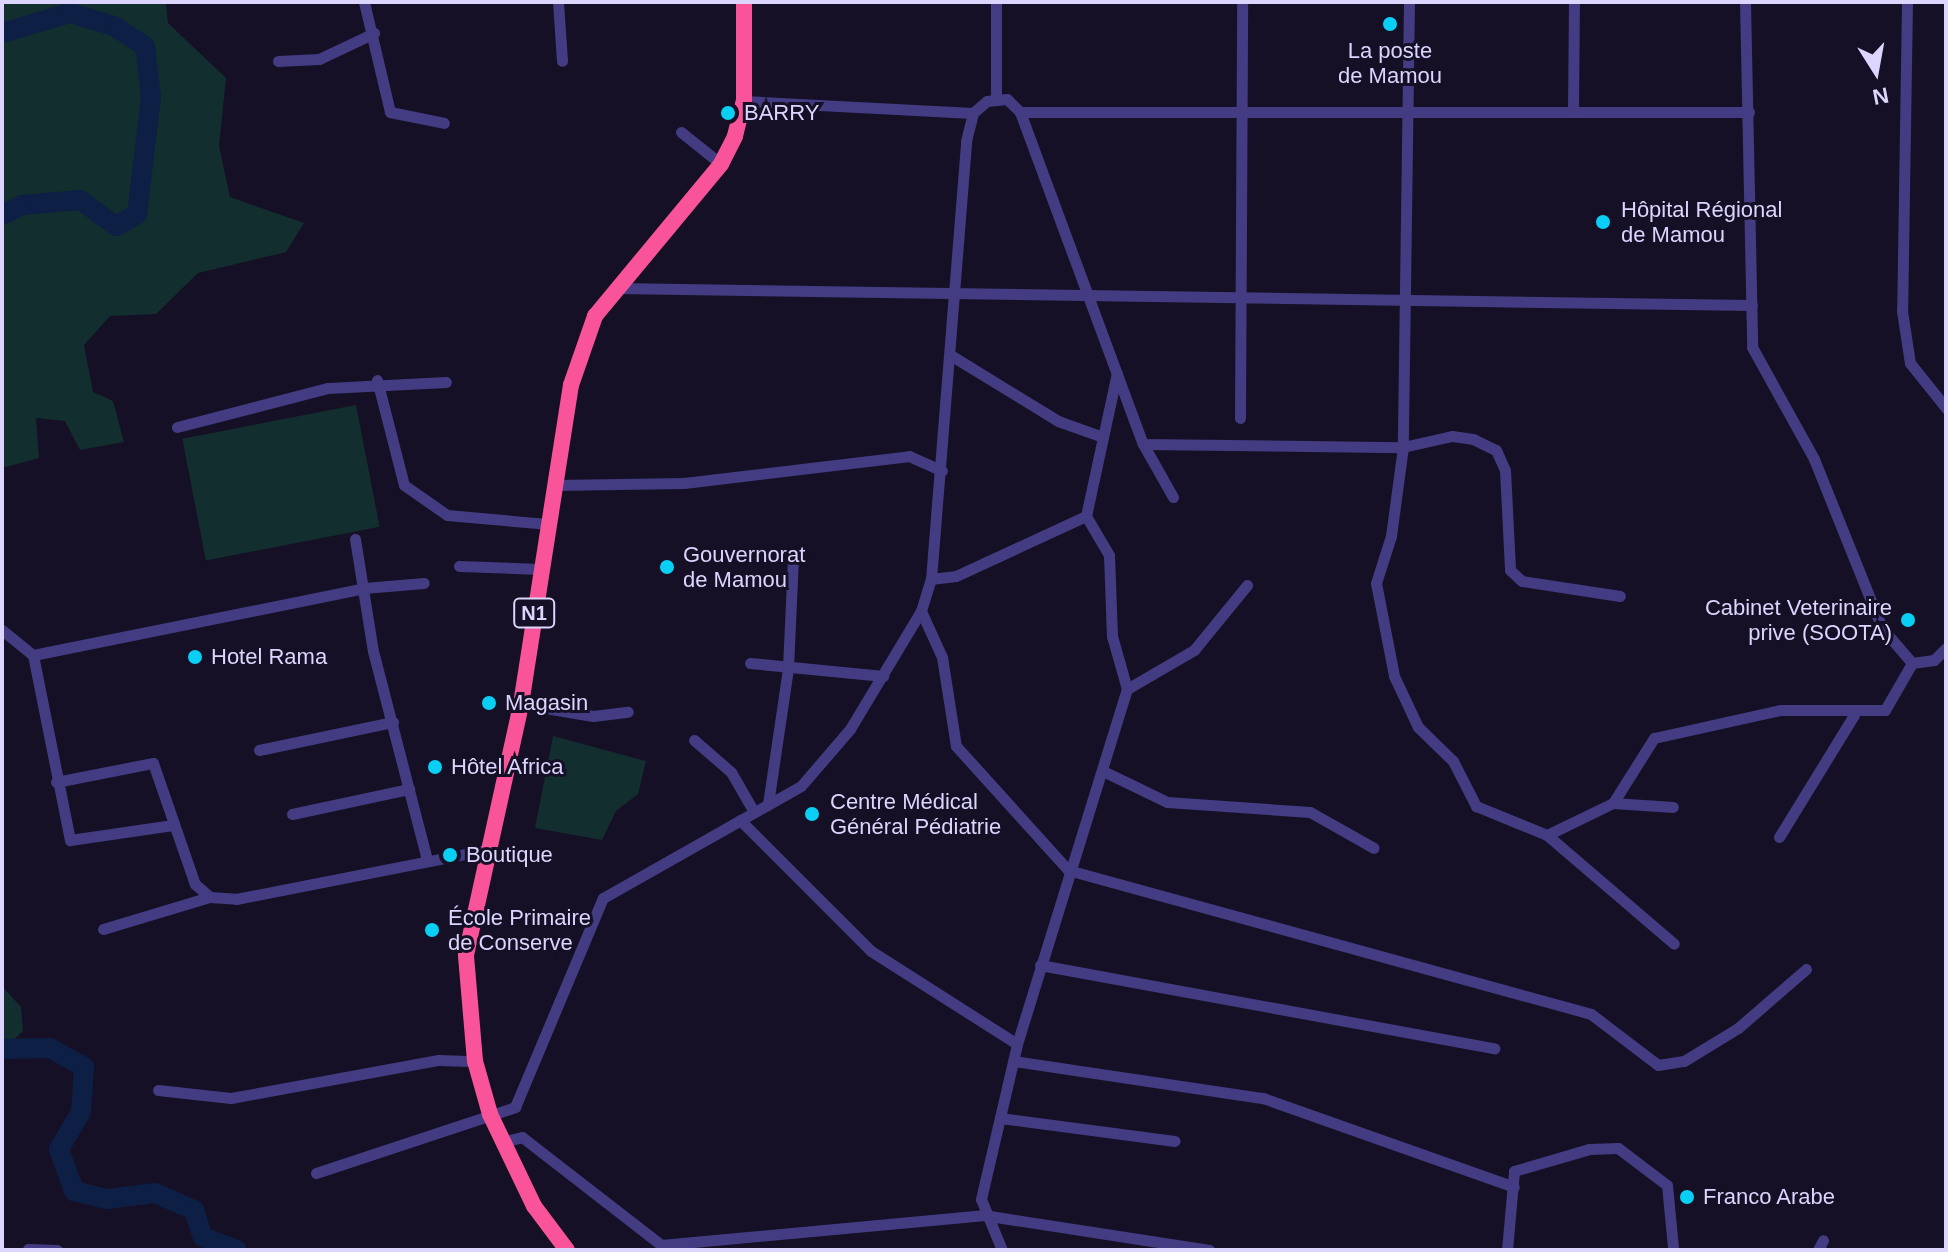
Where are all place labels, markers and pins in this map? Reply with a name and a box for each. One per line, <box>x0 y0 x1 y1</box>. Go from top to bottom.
marker: La poste de Mamou <box>1381 15 1399 33</box>
place label: La poste de Mamou <box>1338 37 1442 88</box>
place label: BARRY <box>744 100 819 126</box>
marker: BARRY <box>719 104 737 122</box>
place label: Hôpital Régional de Mamou <box>1621 196 1782 248</box>
marker: Hôpital Régional de Mamou <box>1592 211 1614 233</box>
place label: Gouvernorat de Mamou <box>683 541 805 592</box>
marker: Gouvernorat de Mamou <box>658 558 676 576</box>
place label: Cabinet Veterinaire prive (SOOTA) <box>1705 594 1892 646</box>
marker: Cabinet Veterinaire prive (SOOTA) <box>1899 611 1917 629</box>
place label: Hotel Rama <box>211 644 327 670</box>
marker: Hotel Rama <box>186 648 204 666</box>
place label: Magasin <box>505 690 588 716</box>
marker: Magasin <box>480 694 498 712</box>
place label: Hôtel Africa <box>451 754 565 780</box>
marker: Hôtel Africa <box>426 758 444 776</box>
place label: Centre Médical Général Pédiatrie <box>830 788 1001 840</box>
marker: Centre Médical Général Pédiatrie <box>801 803 823 825</box>
place label: Boutique <box>466 842 553 868</box>
marker: Boutique <box>441 846 459 864</box>
place label: École Primaire de Conserve <box>448 904 591 956</box>
marker: École Primaire de Conserve <box>423 921 441 939</box>
place label: Franco Arabe <box>1703 1184 1836 1210</box>
marker: Franco Arabe <box>1678 1188 1696 1206</box>

